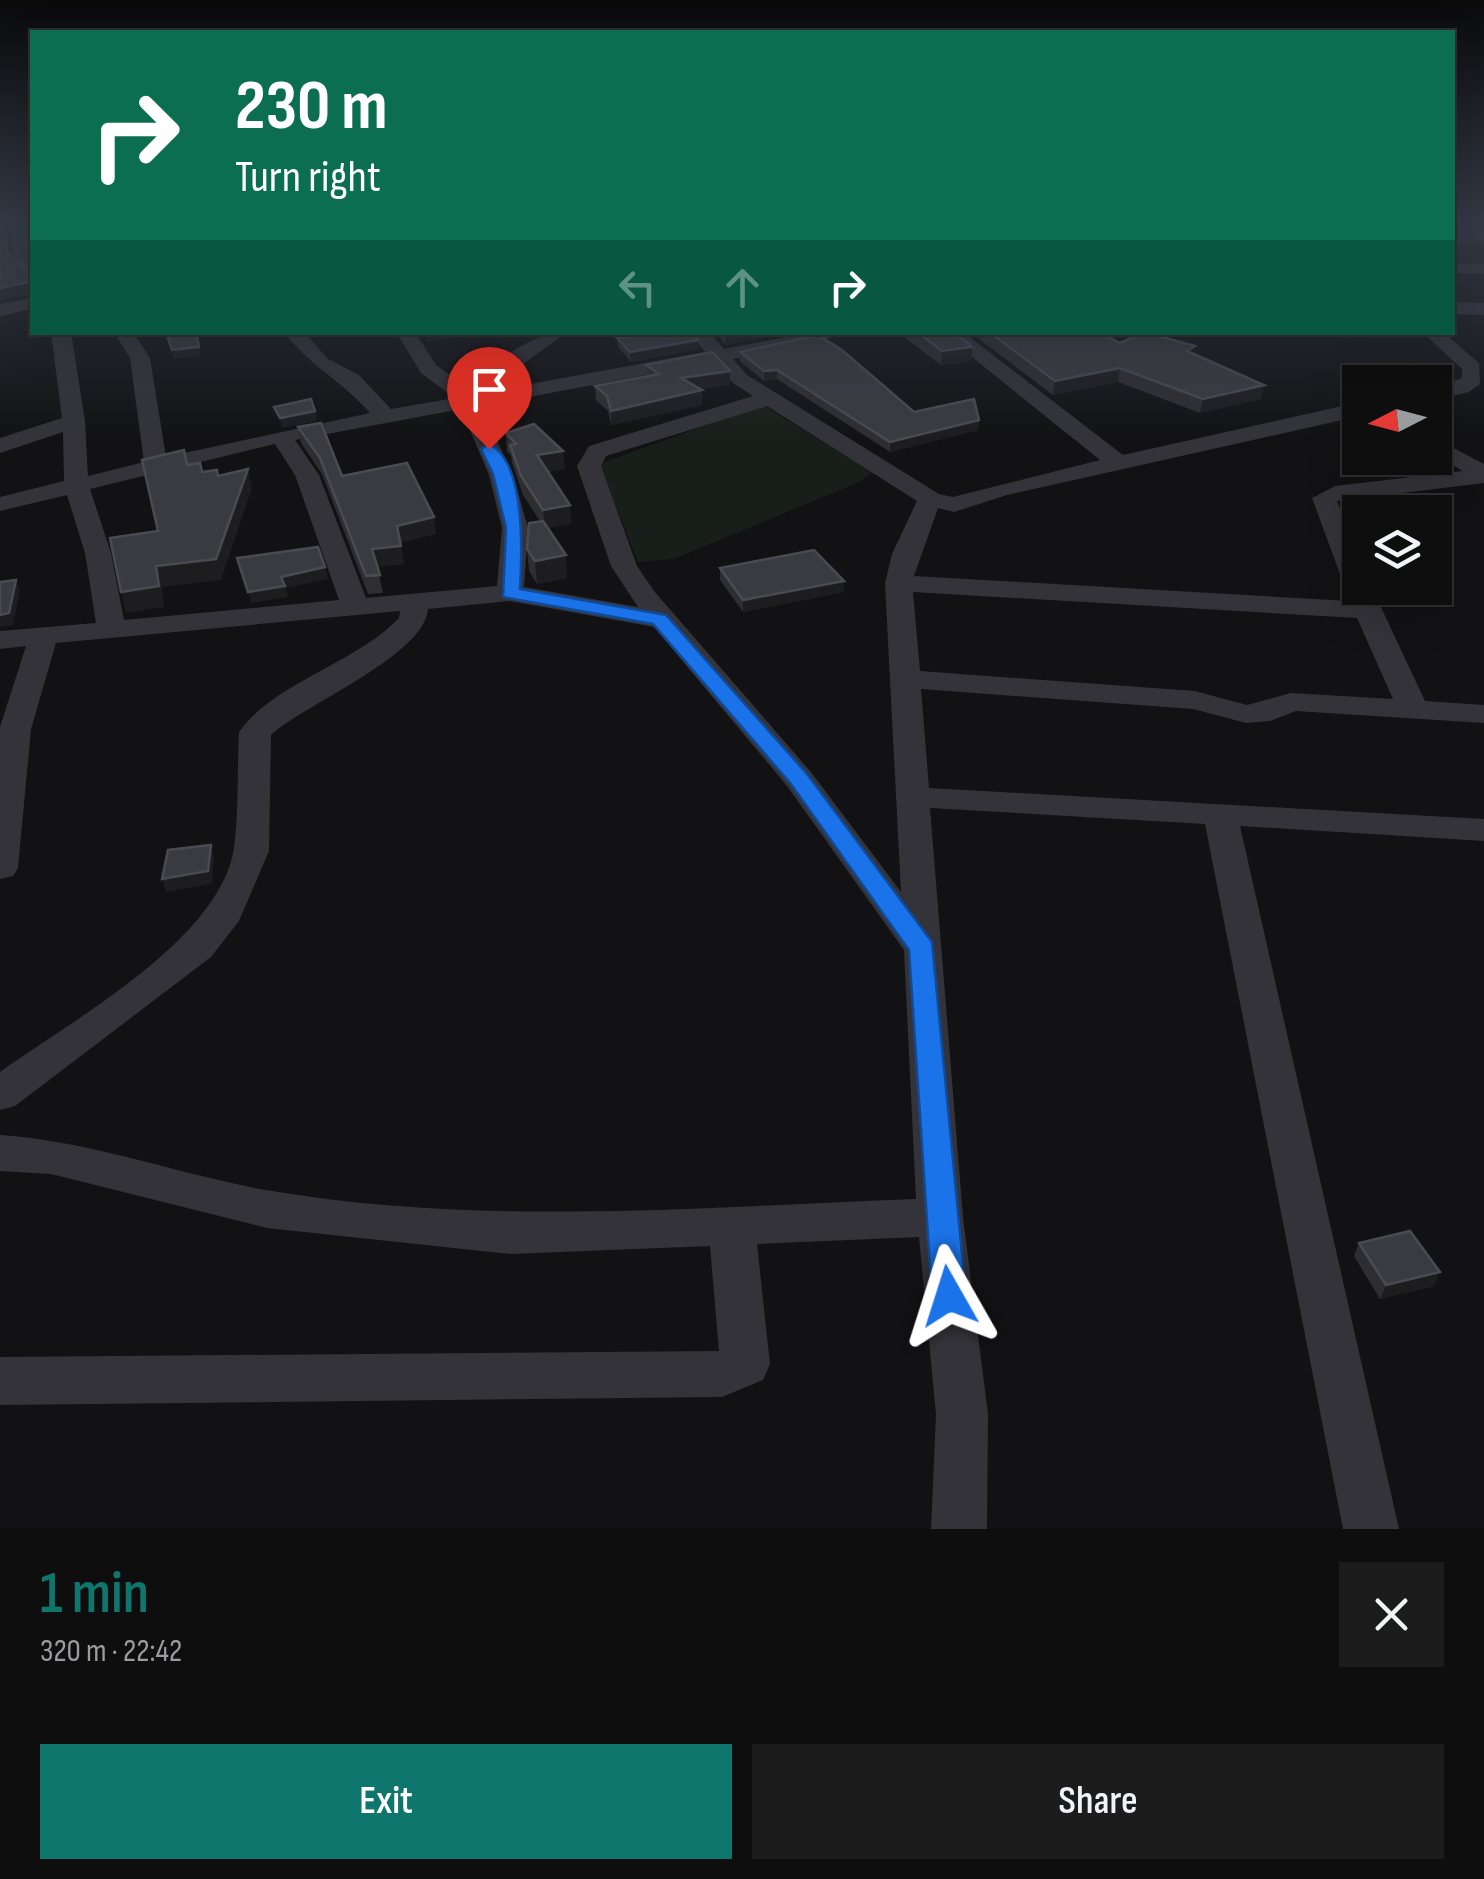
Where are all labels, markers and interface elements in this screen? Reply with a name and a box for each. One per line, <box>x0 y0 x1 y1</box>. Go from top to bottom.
text: 230 m <box>235 65 388 149</box>
icon: right <box>70 70 200 200</box>
text: Turn right <box>235 150 381 205</box>
icon: left <box>610 260 665 315</box>
icon: ahead <box>715 260 770 315</box>
icon: right <box>820 260 875 315</box>
pin <box>447 347 532 450</box>
icon: arrive <box>462 362 517 417</box>
north arrow <box>1342 365 1452 475</box>
map controls <box>1342 365 1452 605</box>
button: layers <box>1342 495 1452 605</box>
position arrow <box>897 1244 1001 1348</box>
text: 1 min <box>40 1558 149 1630</box>
button: close <box>1339 1562 1444 1667</box>
text: 320 m · 22:42 <box>40 1632 182 1671</box>
button: Exit <box>40 1744 732 1859</box>
button: Share <box>752 1744 1444 1859</box>

